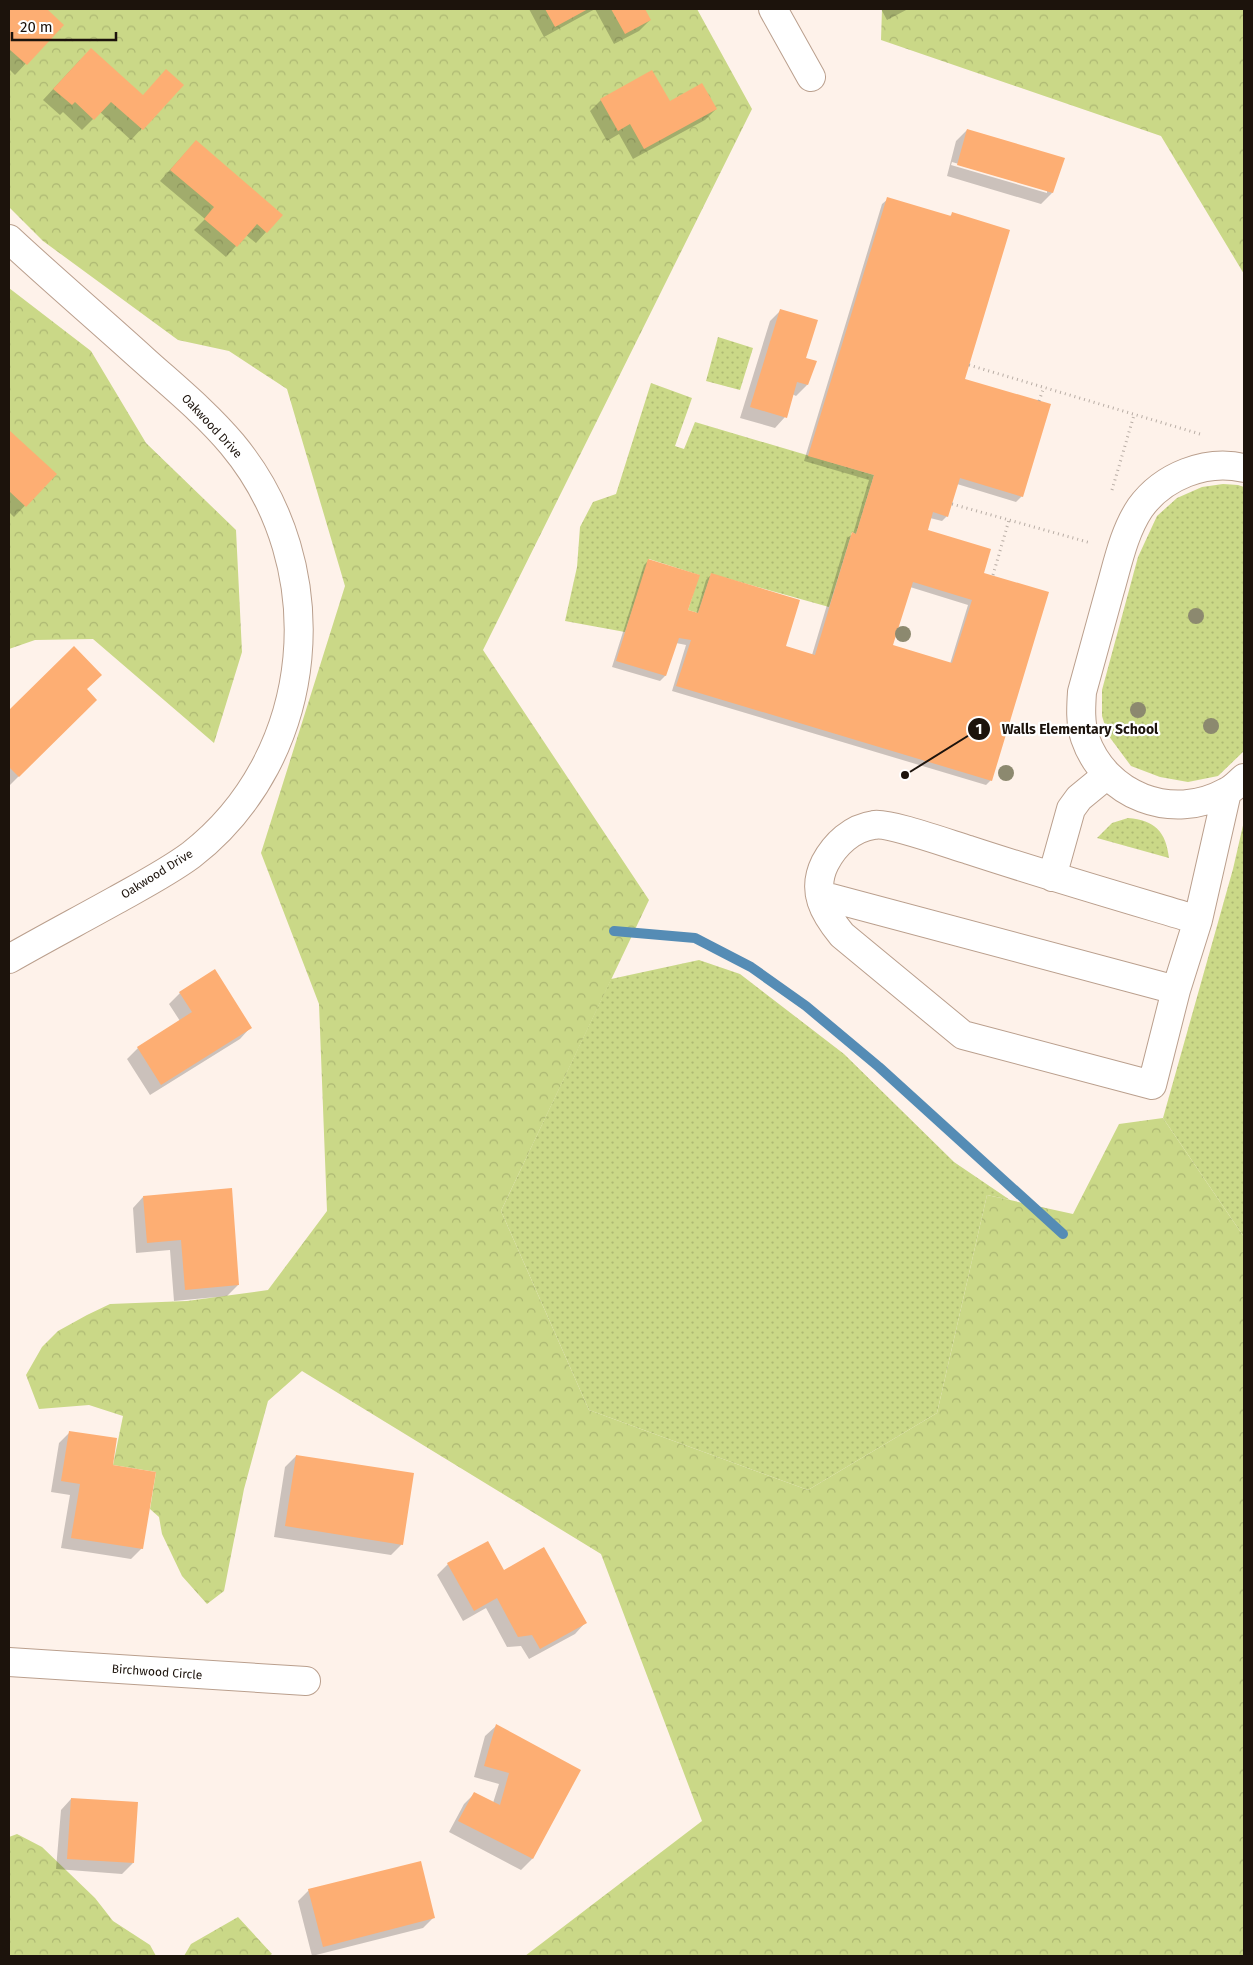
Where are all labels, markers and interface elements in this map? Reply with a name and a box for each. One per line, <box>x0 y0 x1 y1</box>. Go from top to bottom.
scale bar <box>12 10 116 42</box>
text: 20 m <box>20 18 53 36</box>
street label: Oakwood Drive <box>179 391 245 461</box>
callout: Walls Elementary School <box>966 715 1168 744</box>
text: 1 <box>976 720 982 738</box>
text: Walls Elementary School <box>1002 721 1159 738</box>
street label: Oakwood Drive <box>119 846 195 902</box>
street label: Birchwood Circle <box>111 1662 203 1682</box>

